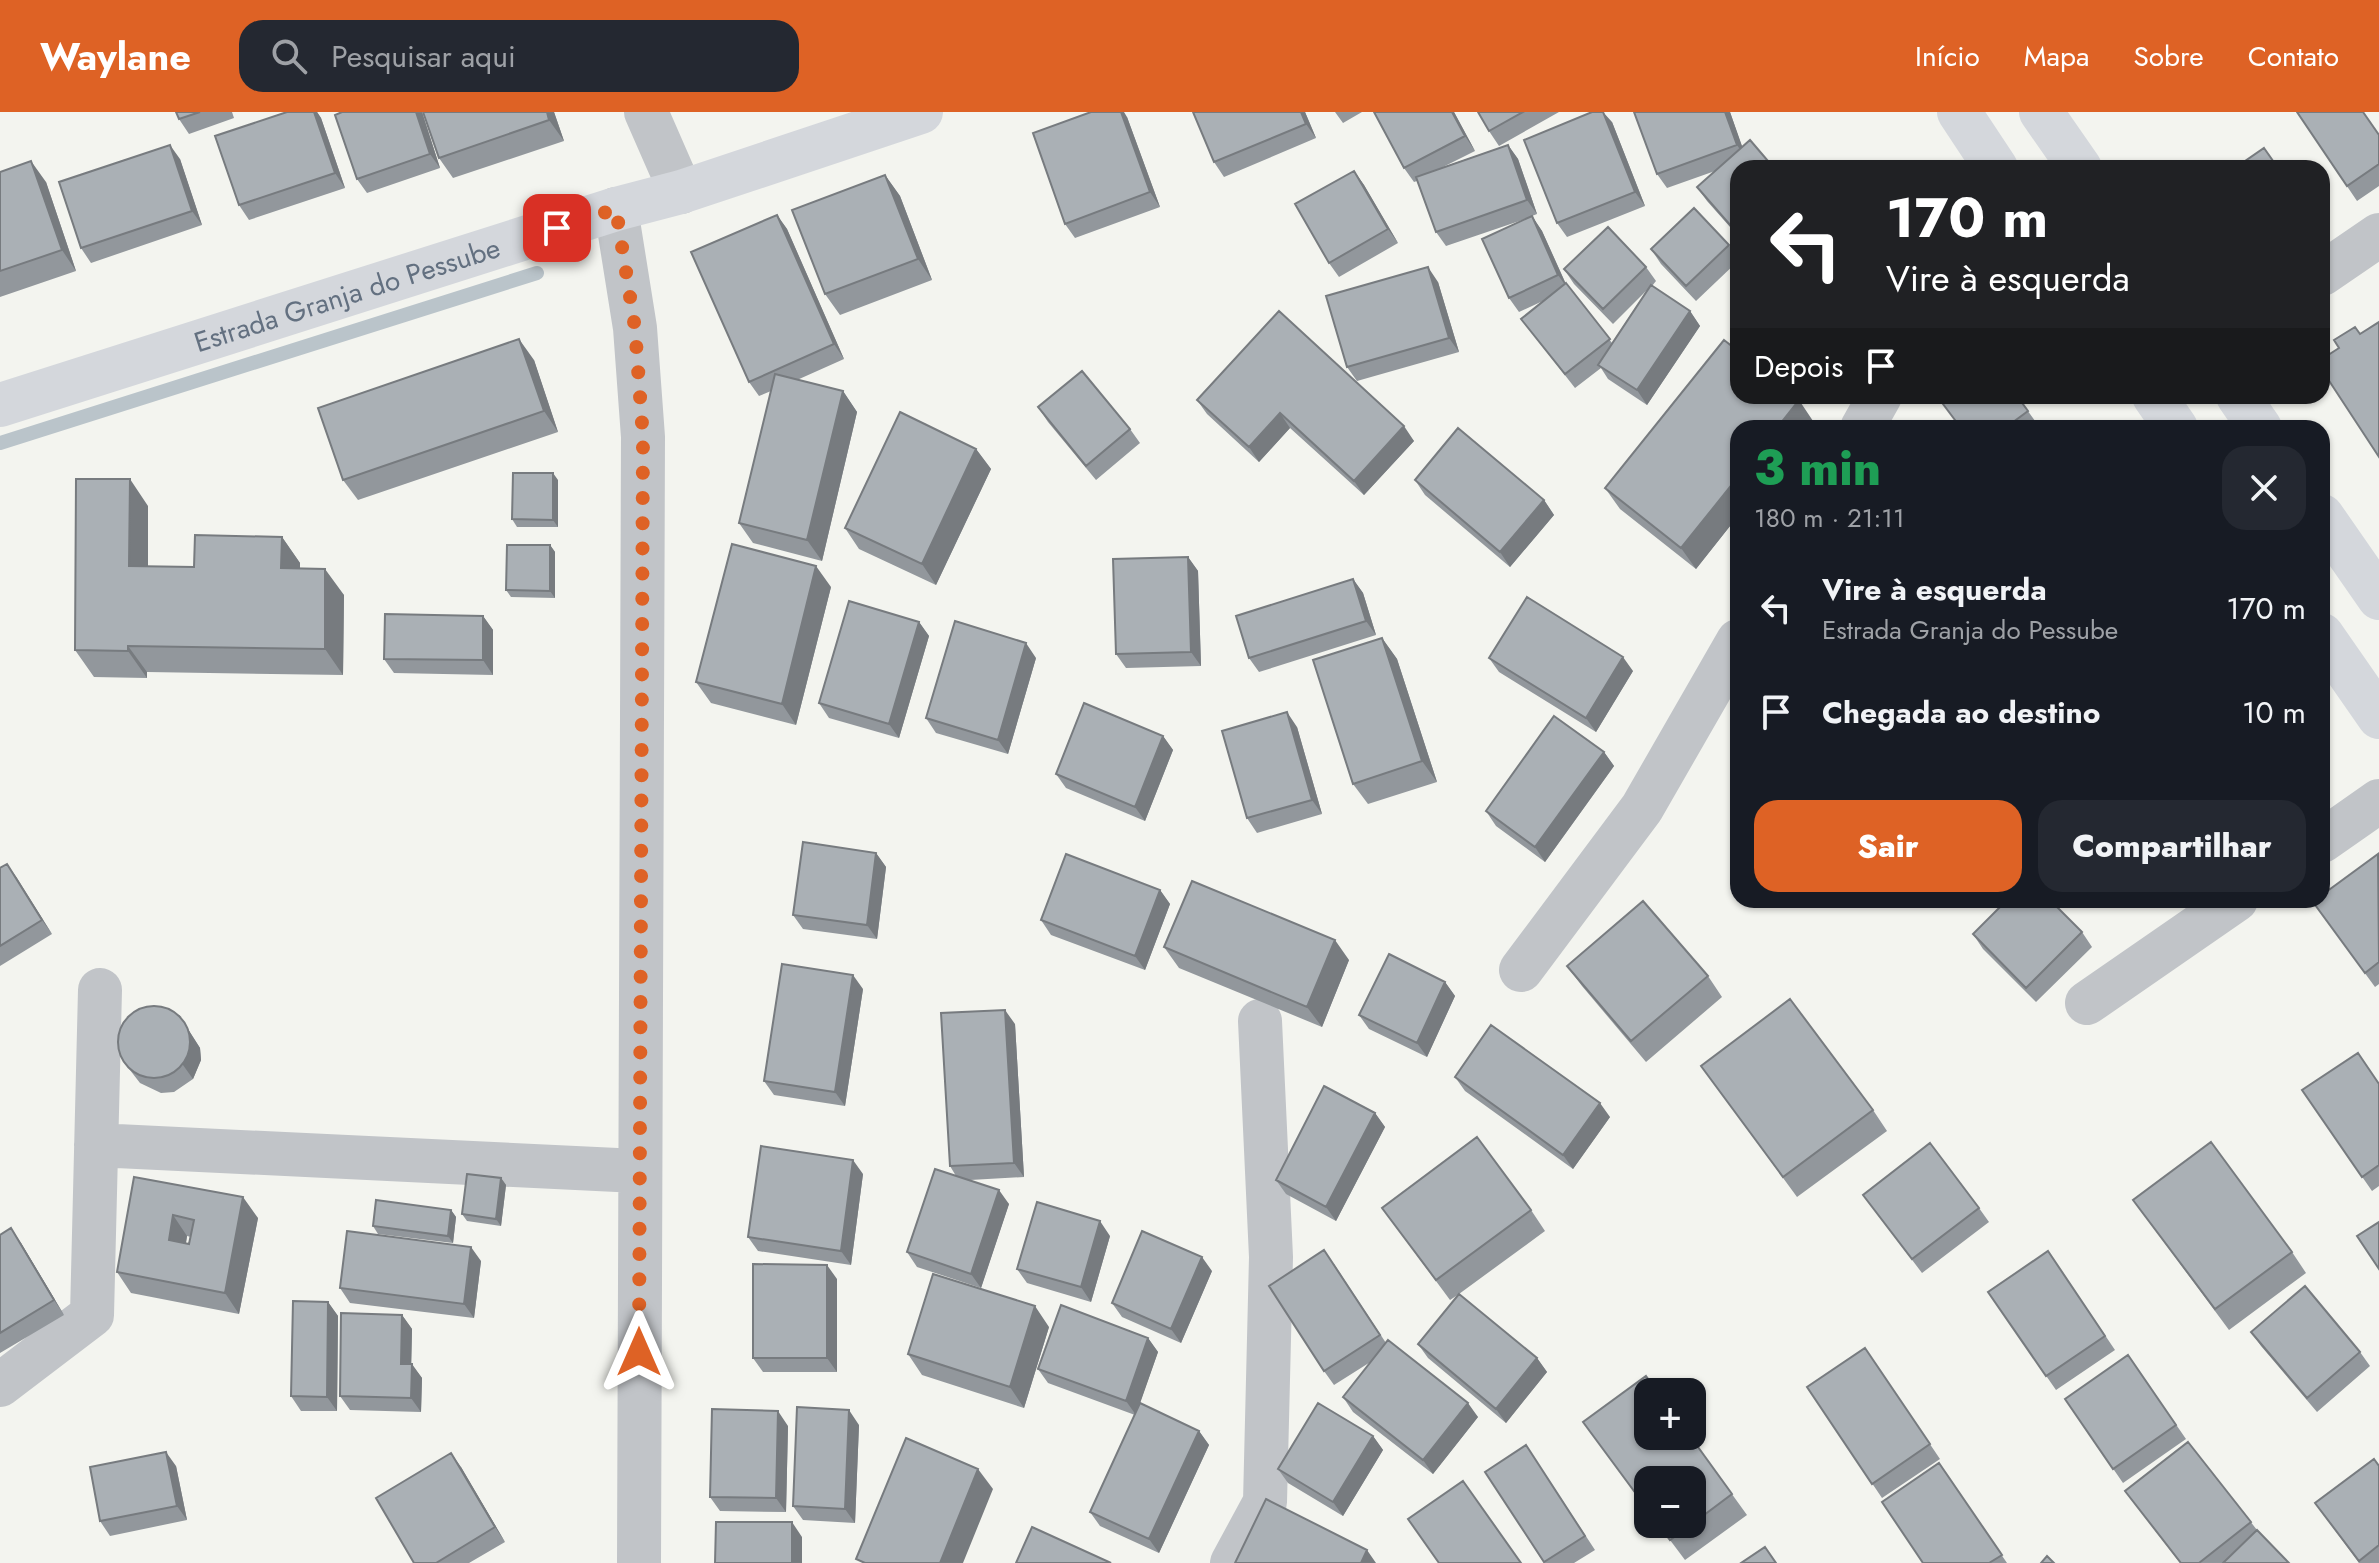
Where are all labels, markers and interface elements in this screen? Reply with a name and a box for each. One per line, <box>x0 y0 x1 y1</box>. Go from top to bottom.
search box <box>239 20 799 92</box>
text: Waylane <box>40 29 191 84</box>
icon: search <box>267 34 311 78</box>
text: Pesquisar aqui <box>331 35 516 78</box>
text: Início <box>1915 36 1980 77</box>
text: Mapa <box>2024 36 2089 77</box>
text: Sobre <box>2133 36 2204 77</box>
text: Contato <box>2248 36 2339 77</box>
text: 170 m <box>1886 177 2048 258</box>
icon: left <box>1754 192 1858 296</box>
pin <box>523 194 591 262</box>
icon: arrive <box>535 206 579 250</box>
street label: Estrada Granja do Pessube <box>189 227 505 363</box>
text: Vire à esquerda <box>1886 252 2130 304</box>
icon: arrive <box>1859 344 1903 388</box>
text: Depois <box>1754 345 1843 388</box>
text: 3 min <box>1754 434 1881 503</box>
button: close <box>2222 446 2306 530</box>
text: 180 m · 21:11 <box>1754 499 1905 537</box>
text: Vire à esquerda <box>1822 568 2047 611</box>
icon: left <box>1754 586 1798 630</box>
text: 170 m <box>2226 587 2306 630</box>
text: Estrada Granja do Pessube <box>1822 611 2118 649</box>
icon: arrive <box>1754 690 1798 734</box>
text: Chegada ao destino <box>1822 691 2100 734</box>
text: 10 m <box>2242 691 2306 734</box>
button: Sair <box>1754 800 2022 892</box>
button: Compartilhar <box>2038 800 2306 892</box>
position arrow <box>597 1310 681 1394</box>
map controls <box>1634 1378 1706 1538</box>
button: + <box>1634 1378 1706 1450</box>
button: − <box>1634 1466 1706 1538</box>

